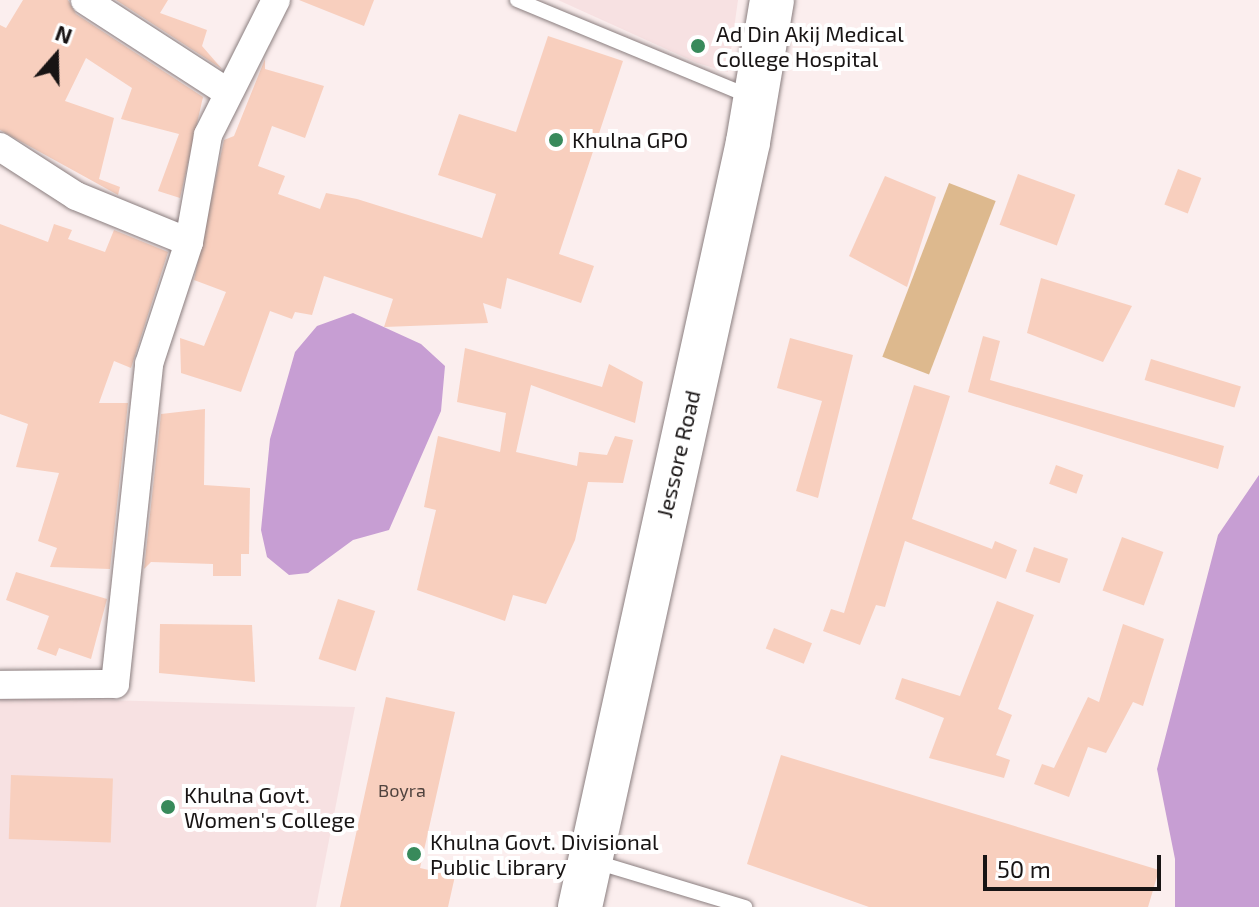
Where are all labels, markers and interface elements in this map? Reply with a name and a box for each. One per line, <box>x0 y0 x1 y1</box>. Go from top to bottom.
north arrow <box>16 16 96 96</box>
text: N <box>52 19 76 48</box>
place label: Ad Din Akij Medical College Hospital <box>716 20 904 72</box>
marker: Ad Din Akij Medical College Hospital <box>687 35 709 57</box>
place label: Khulna GPO <box>572 127 688 153</box>
marker: Khulna GPO <box>547 131 565 149</box>
street label: Jessore Road <box>651 388 705 520</box>
house number: Boyra <box>378 779 426 801</box>
place label: Khulna Govt. Women's College <box>184 781 355 832</box>
marker: Khulna Govt. Women's College <box>159 798 177 816</box>
place label: Khulna Govt. Divisional Public Library <box>430 828 658 880</box>
scale bar <box>987 839 1165 889</box>
marker: Khulna Govt. Divisional Public Library <box>405 845 423 863</box>
text: 50 m <box>997 854 1051 883</box>

